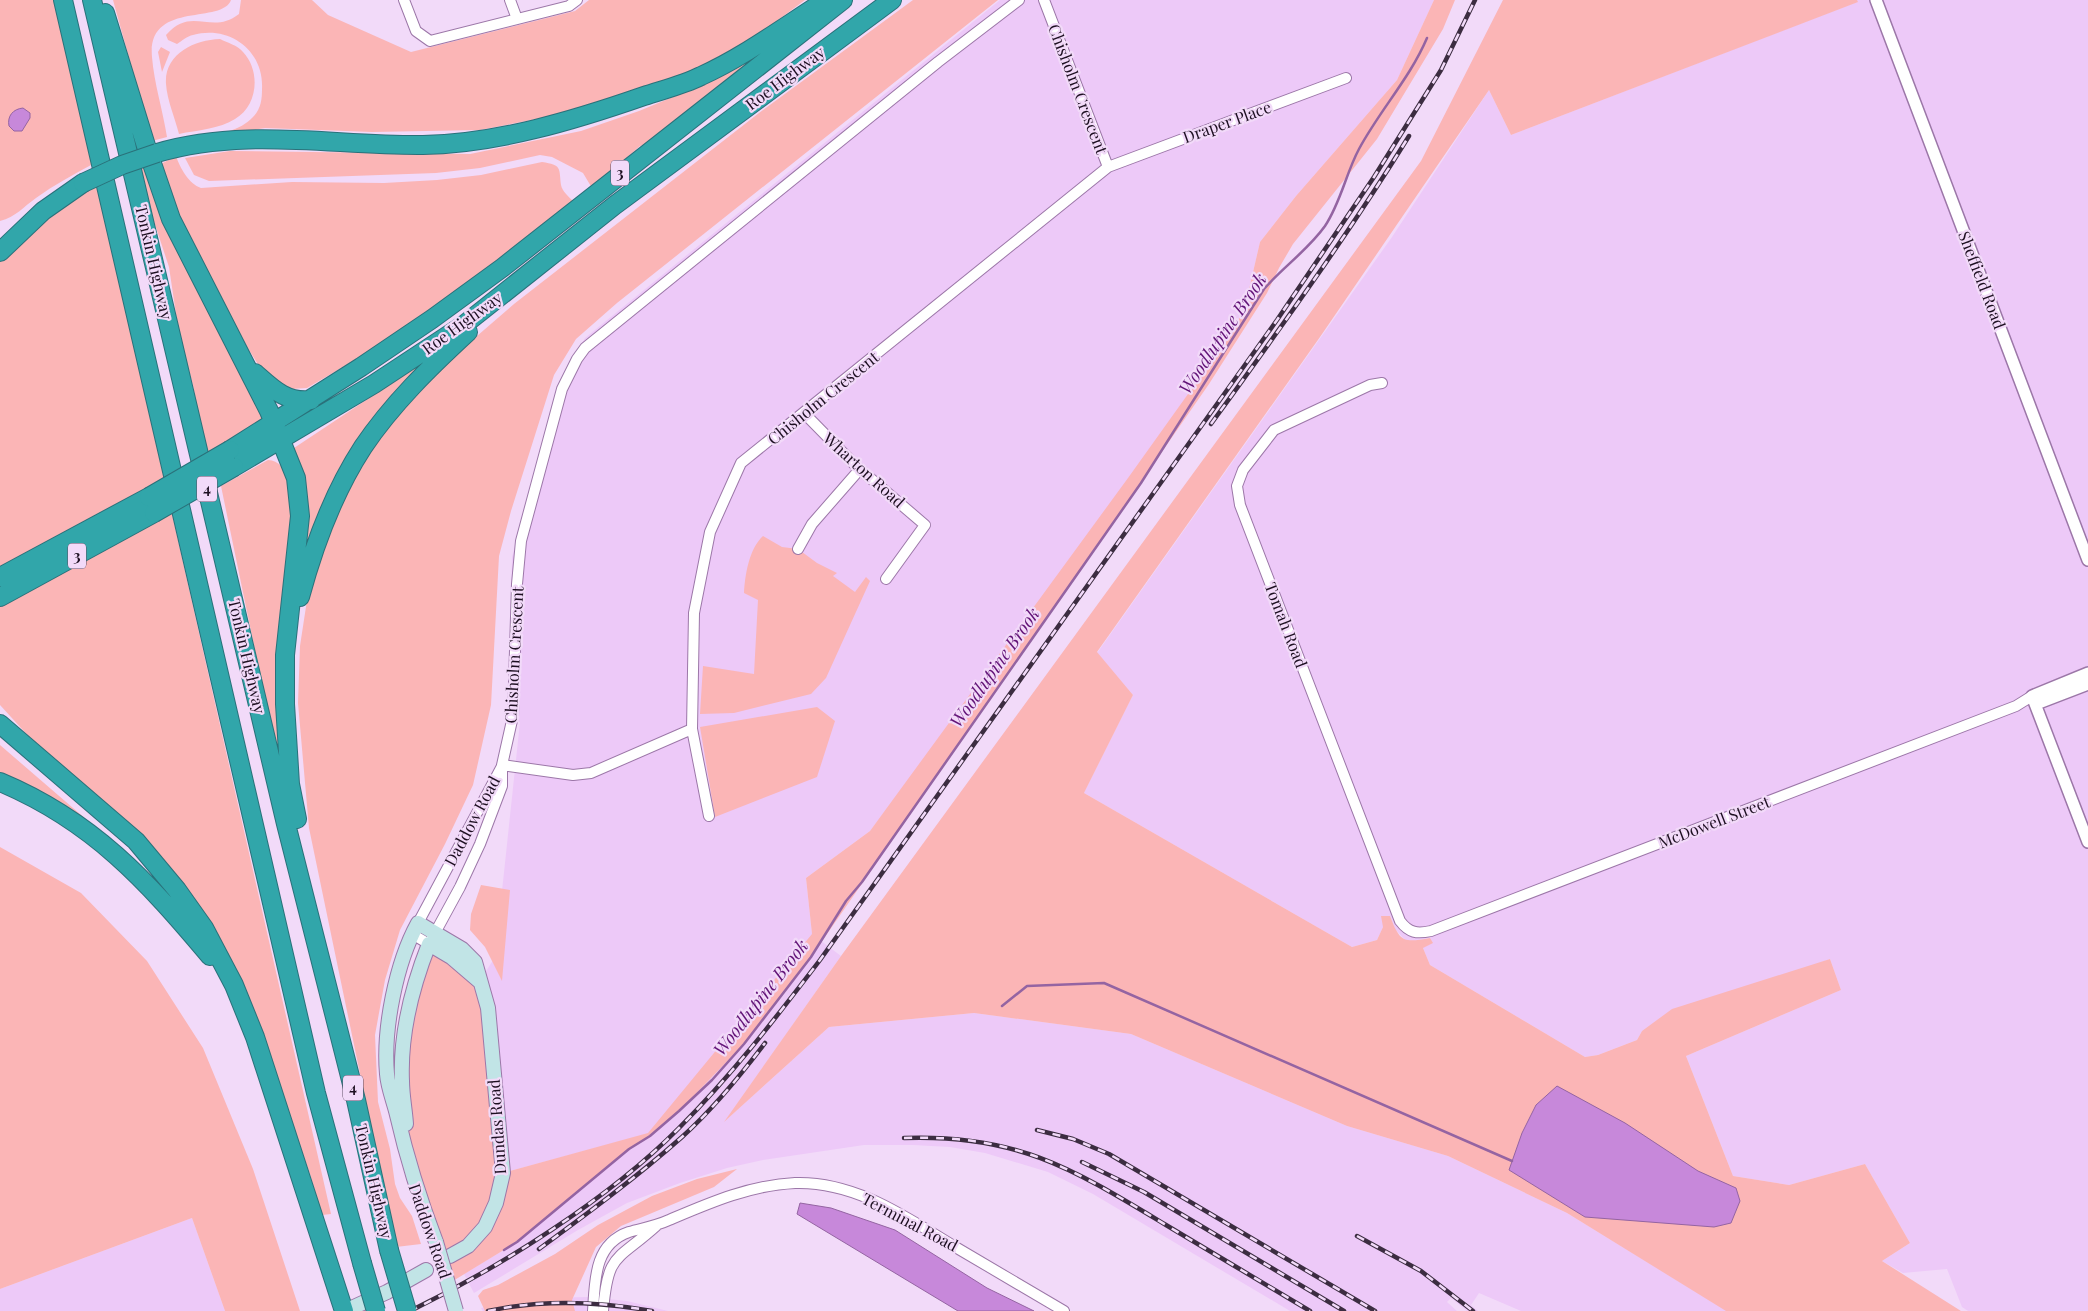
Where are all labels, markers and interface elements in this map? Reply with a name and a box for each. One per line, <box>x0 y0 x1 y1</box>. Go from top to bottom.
street label: Chisholm Crescent <box>1044 21 1113 157</box>
street label: Roe Highway <box>741 41 829 114</box>
street label: Draper Place <box>1180 96 1274 147</box>
road number: 3 <box>611 160 629 186</box>
street label: Tonkin Highway <box>131 202 178 321</box>
street label: Sheffield Road <box>1954 228 2011 332</box>
water label: Woodlupine Brook <box>1173 268 1272 399</box>
street label: Roe Highway <box>418 287 506 359</box>
street label: Chisholm Crescent <box>763 346 883 449</box>
street label: Wharton Road <box>818 427 910 512</box>
road number: 4 <box>197 476 217 502</box>
road number: 3 <box>68 544 86 568</box>
street label: Tomah Road <box>1261 579 1312 671</box>
street label: Chisholm Crescent <box>499 586 528 724</box>
street label: Tonkin Highway <box>224 596 271 715</box>
water label: Woodlupine Brook <box>944 603 1045 732</box>
street label: Daddow Road <box>439 772 504 869</box>
street label: McDowell Street <box>1655 790 1773 852</box>
water label: Woodlupine Brook <box>707 934 813 1061</box>
road number: 4 <box>343 1076 363 1100</box>
street label: Dundas Road <box>483 1079 510 1175</box>
street label: Tonkin Highway <box>351 1121 398 1240</box>
street label: Daddow Road <box>404 1181 457 1281</box>
street label: Terminal Road <box>859 1187 962 1256</box>

